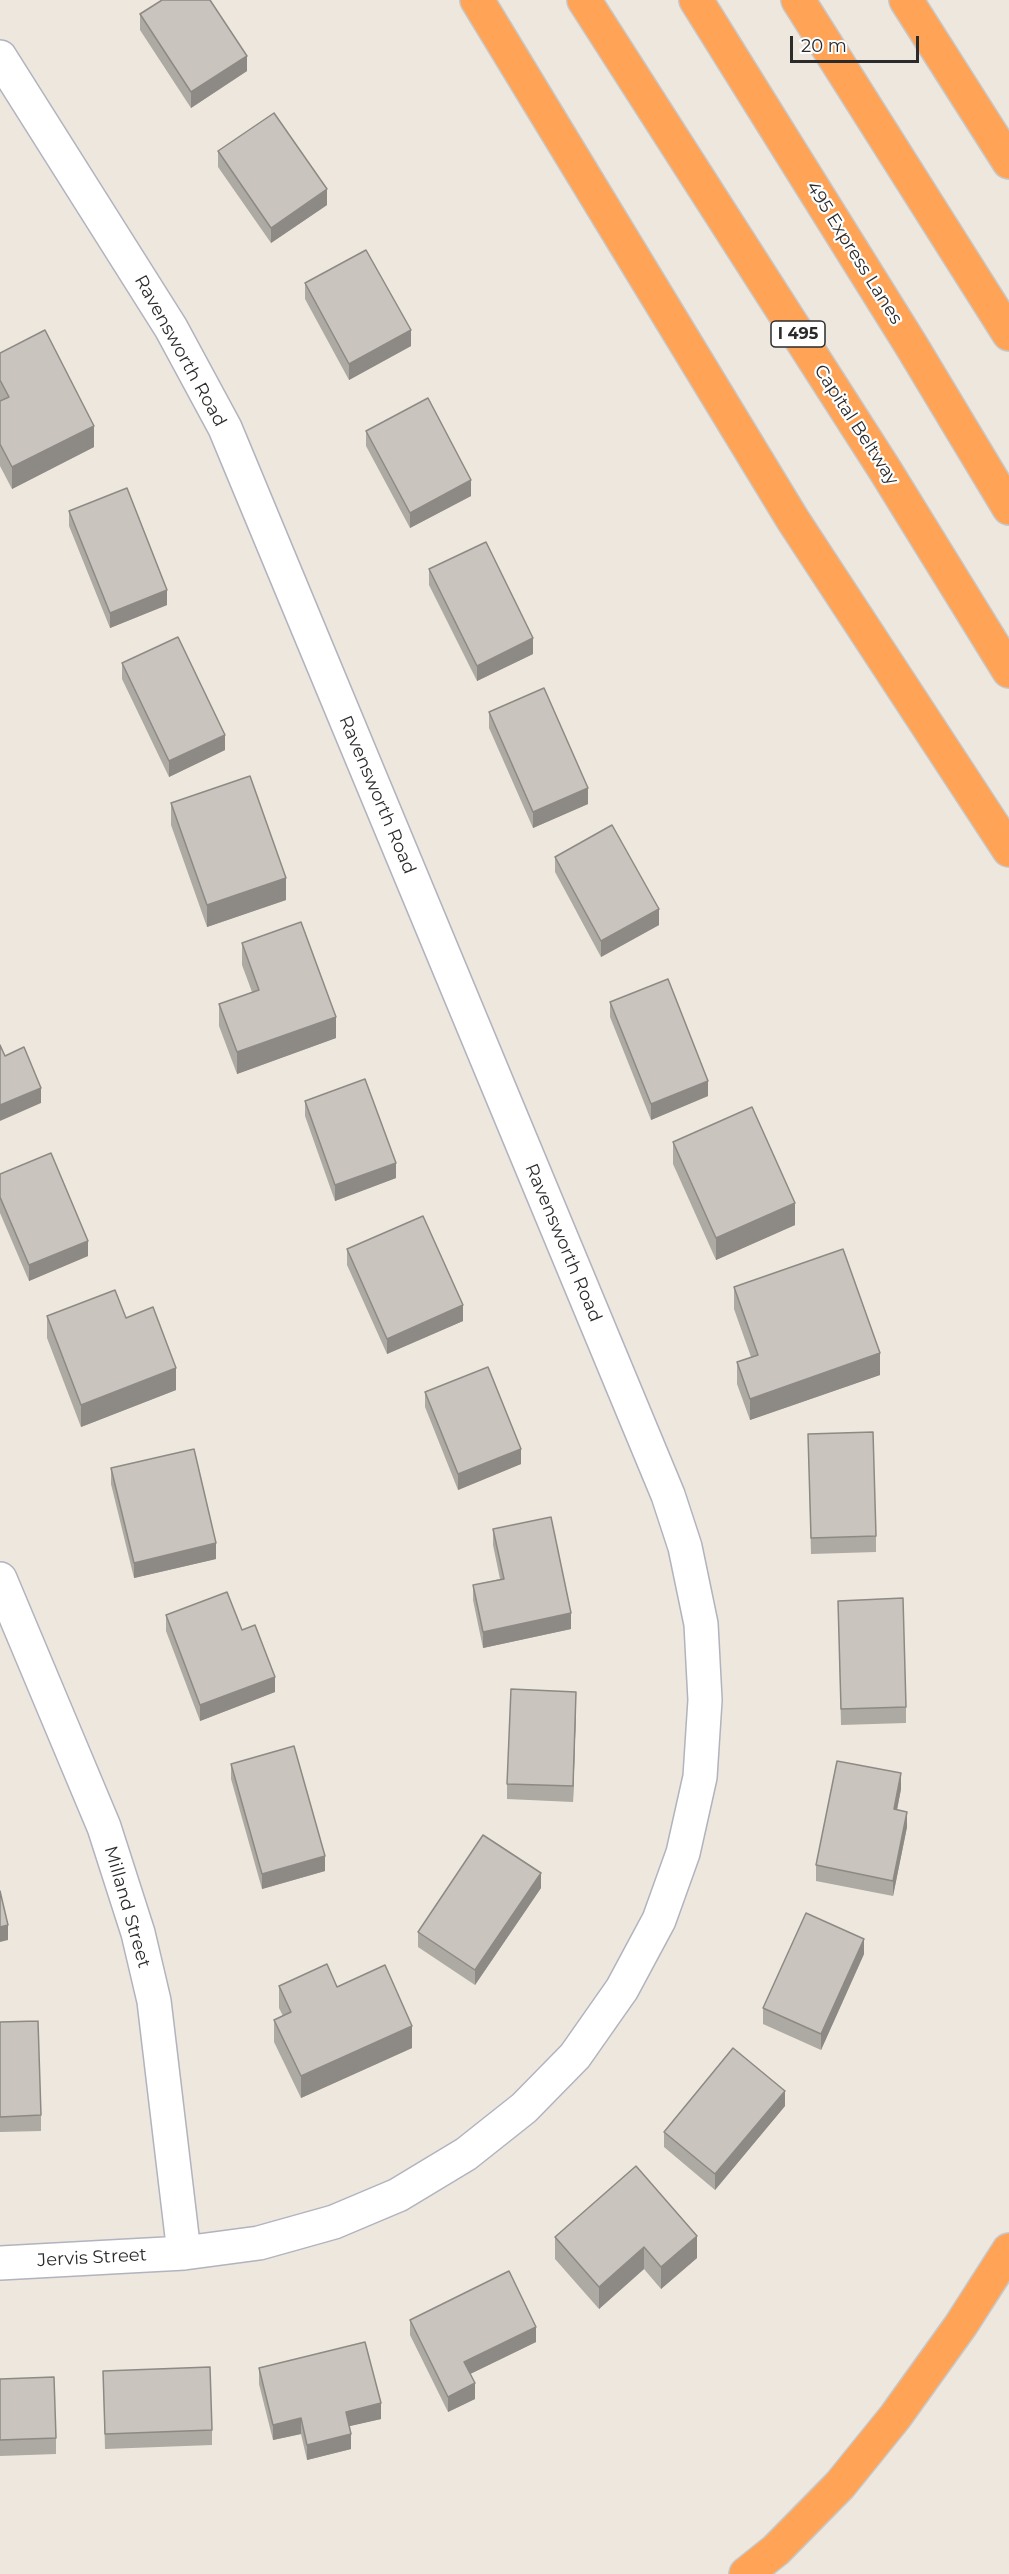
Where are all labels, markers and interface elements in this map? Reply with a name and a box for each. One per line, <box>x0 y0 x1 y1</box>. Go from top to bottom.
scale bar <box>793 24 922 62</box>
text: 20 m <box>801 35 847 57</box>
street label: 495 Express Lanes <box>801 178 907 328</box>
street label: Ravensworth Road <box>129 271 231 431</box>
road number: I 495 <box>771 321 825 347</box>
street label: Capital Beltway <box>809 361 903 489</box>
street label: Ravensworth Road <box>334 713 420 877</box>
street label: Ravensworth Road <box>520 1161 606 1325</box>
street label: Milland Street <box>99 1844 155 1970</box>
street label: Jervis Street <box>37 2244 147 2272</box>

